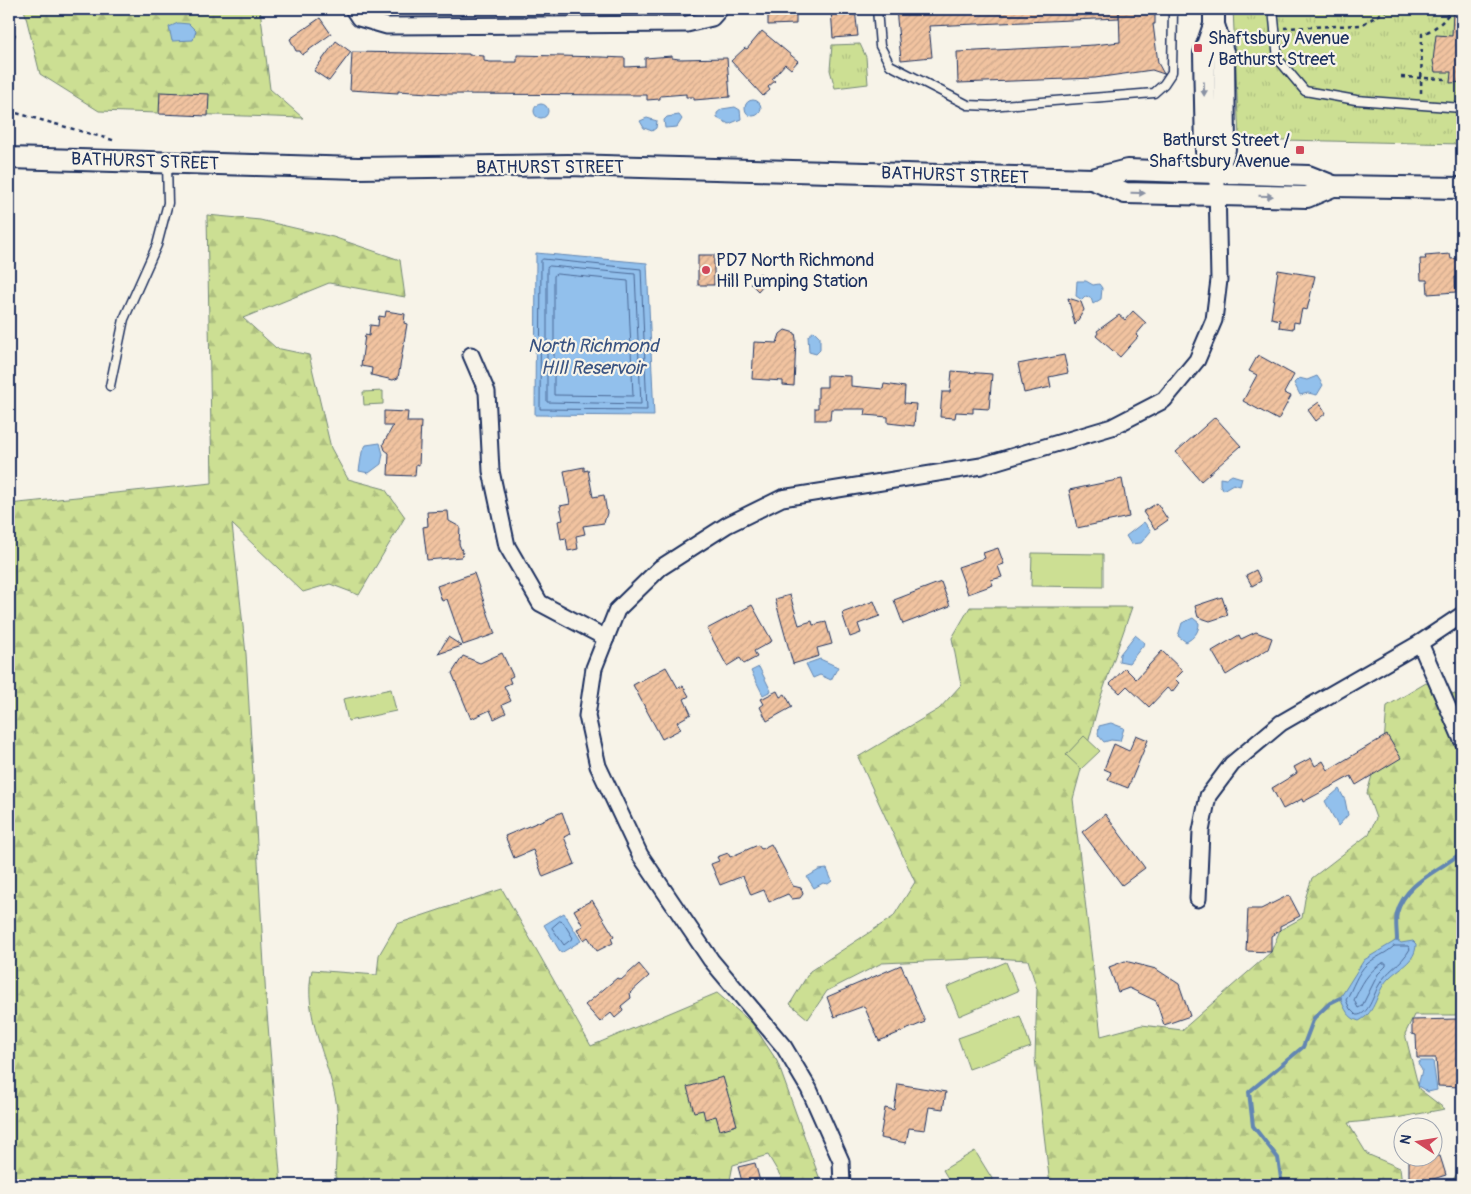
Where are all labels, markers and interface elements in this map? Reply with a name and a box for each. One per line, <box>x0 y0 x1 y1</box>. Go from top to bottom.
place label: Shaftsbury Avenue / Bathurst Street <box>1208 27 1349 71</box>
marker: Shaftsbury Avenue / Bathurst Street <box>1192 42 1204 54</box>
one-way arrow <box>1201 82 1209 98</box>
place label: Bathurst Street / Shaftsbury Avenue <box>1149 129 1290 173</box>
marker: Bathurst Street / Shaftsbury Avenue <box>1294 144 1306 156</box>
street label: BATHURST STREET <box>71 147 219 176</box>
street label: BATHURST STREET <box>476 156 624 179</box>
street label: BATHURST STREET <box>881 161 1029 190</box>
one-way arrow <box>1130 189 1146 197</box>
one-way arrow <box>1258 192 1274 200</box>
place label: PD7 North Richmond Hill Pumping Station <box>716 249 874 293</box>
marker: PD7 North Richmond Hill Pumping Station <box>700 264 712 276</box>
water label: North Richmond HIll Reservoir <box>528 334 661 380</box>
north arrow <box>1394 1116 1444 1166</box>
text: N <box>1396 1133 1415 1146</box>

